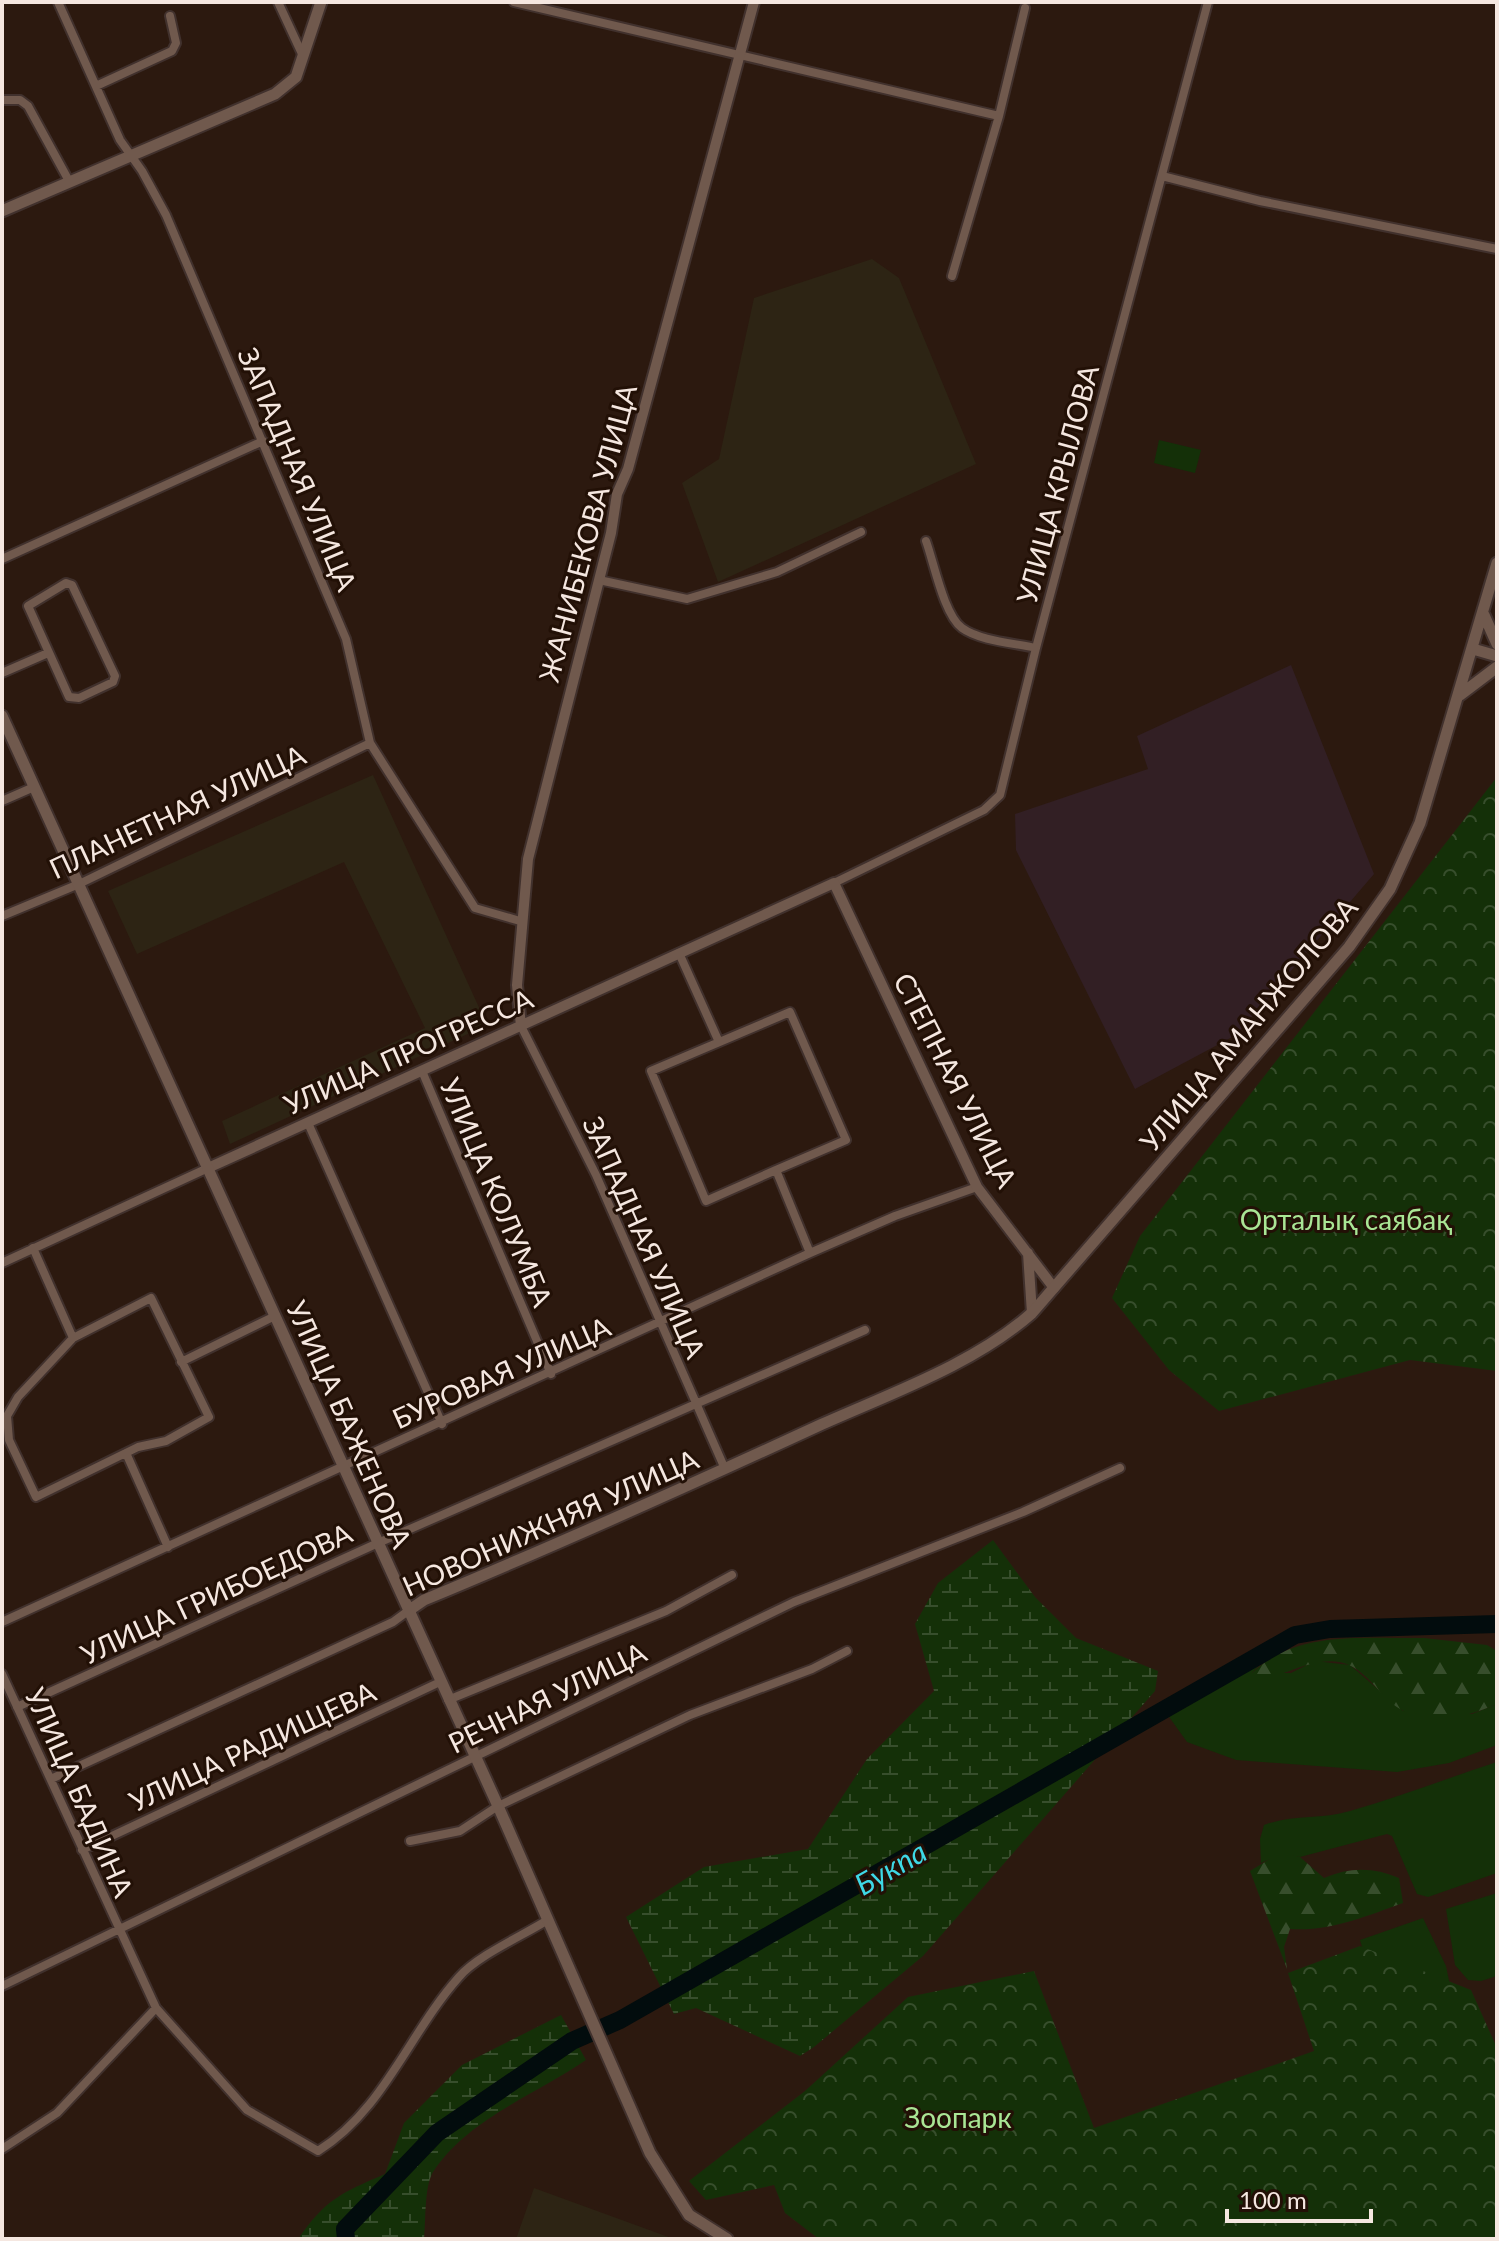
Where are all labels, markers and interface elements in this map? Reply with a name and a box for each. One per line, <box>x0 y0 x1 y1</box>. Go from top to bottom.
street label: ЗАПАДНАЯ УЛИЦА <box>231 342 365 596</box>
street label: УЛИЦА КРЫЛОВА <box>1009 361 1105 607</box>
street label: ЖАНИБЕКОВА УЛИЦА <box>531 380 643 686</box>
street label: ПЛАНЕТНАЯ УЛИЦА <box>44 737 310 885</box>
street label: УЛИЦА АМАНЖОЛОВА <box>1132 890 1364 1158</box>
street label: СТЕПНАЯ УЛИЦА <box>887 967 1025 1193</box>
street label: УЛИЦА ПРОГРЕССА <box>278 981 538 1121</box>
street label: УЛИЦА КОЛУМБА <box>433 1073 561 1311</box>
street label: ЗАПАДНАЯ УЛИЦА <box>576 1111 714 1363</box>
park label: Орталық саябақ <box>1240 1202 1452 1236</box>
street label: УЛИЦА БАЖЕНОВА <box>280 1295 420 1553</box>
street label: БУРОВАЯ УЛИЦА <box>387 1309 615 1435</box>
street label: НОВОНИЖНЯЯ УЛИЦА <box>397 1441 703 1603</box>
street label: УЛИЦА ГРИБОЕДОВА <box>75 1515 357 1671</box>
street label: РЕЧНАЯ УЛИЦА <box>443 1634 652 1760</box>
street label: УЛИЦА РАДИЩЕВА <box>123 1674 381 1818</box>
street label: УЛИЦА БАДИНА <box>19 1682 141 1902</box>
water label: Букпа <box>848 1832 932 1902</box>
park label: Зоопарк <box>904 2100 1012 2134</box>
scale bar <box>1227 2173 1371 2223</box>
text: 100 m <box>1239 2185 1307 2214</box>

